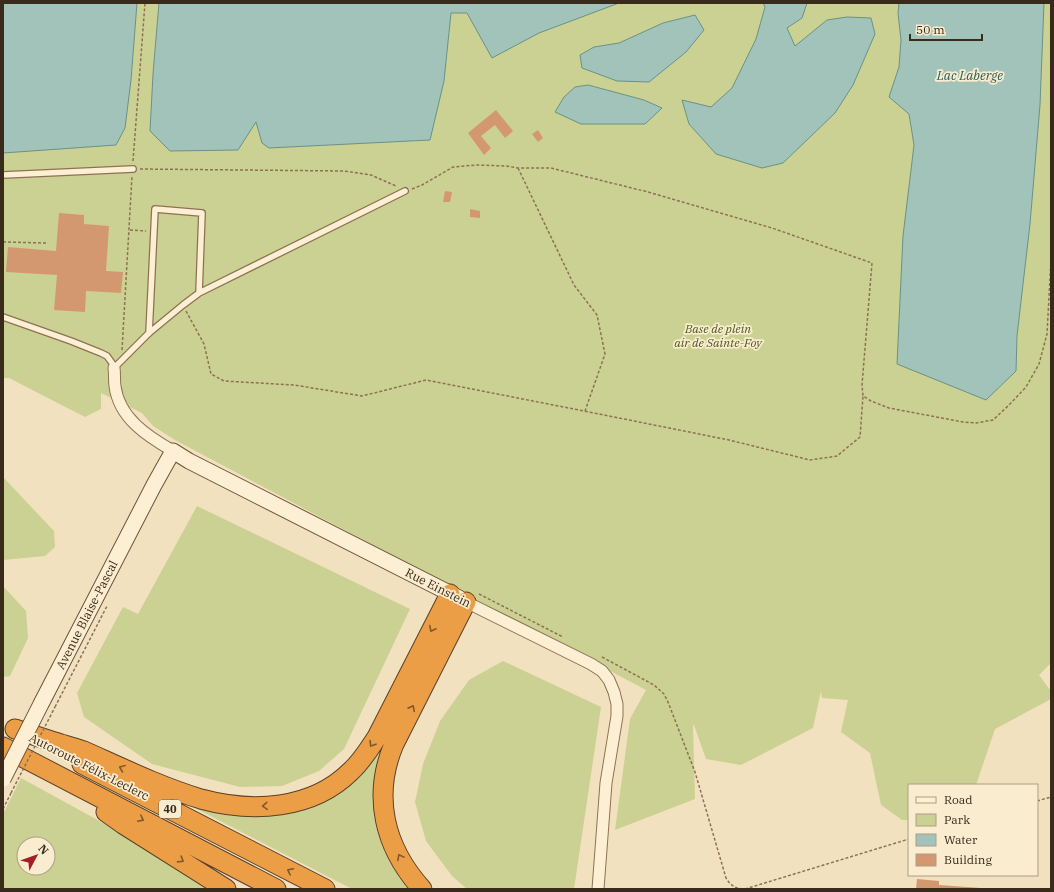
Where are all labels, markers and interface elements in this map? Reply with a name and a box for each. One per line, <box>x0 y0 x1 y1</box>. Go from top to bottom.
scale bar <box>910 16 982 42</box>
text: 50 m <box>916 22 945 37</box>
water label: Lac Laberge <box>936 67 1003 84</box>
park label: Base de plein air de Sainte-Foy <box>674 321 763 350</box>
street label: Avenue Blaise-Pascal <box>53 558 121 672</box>
street label: Rue Einstein <box>403 565 474 611</box>
one-way arrow <box>429 624 437 632</box>
one-way arrow <box>407 705 415 712</box>
street label: Autoroute Félix-Leclerc <box>27 730 152 803</box>
one-way arrow <box>370 740 377 747</box>
one-way arrow <box>118 765 126 773</box>
legend <box>908 784 1038 876</box>
text: Road <box>944 792 973 807</box>
road number: 40 <box>159 800 181 818</box>
one-way arrow <box>262 802 268 811</box>
text: Park <box>944 812 970 827</box>
one-way arrow <box>137 814 144 822</box>
text: Water <box>944 832 978 847</box>
north arrow <box>16 836 56 876</box>
text: N <box>35 842 52 858</box>
text: Building <box>944 852 992 867</box>
one-way arrow <box>397 854 404 861</box>
one-way arrow <box>177 856 184 863</box>
one-way arrow <box>287 868 294 876</box>

